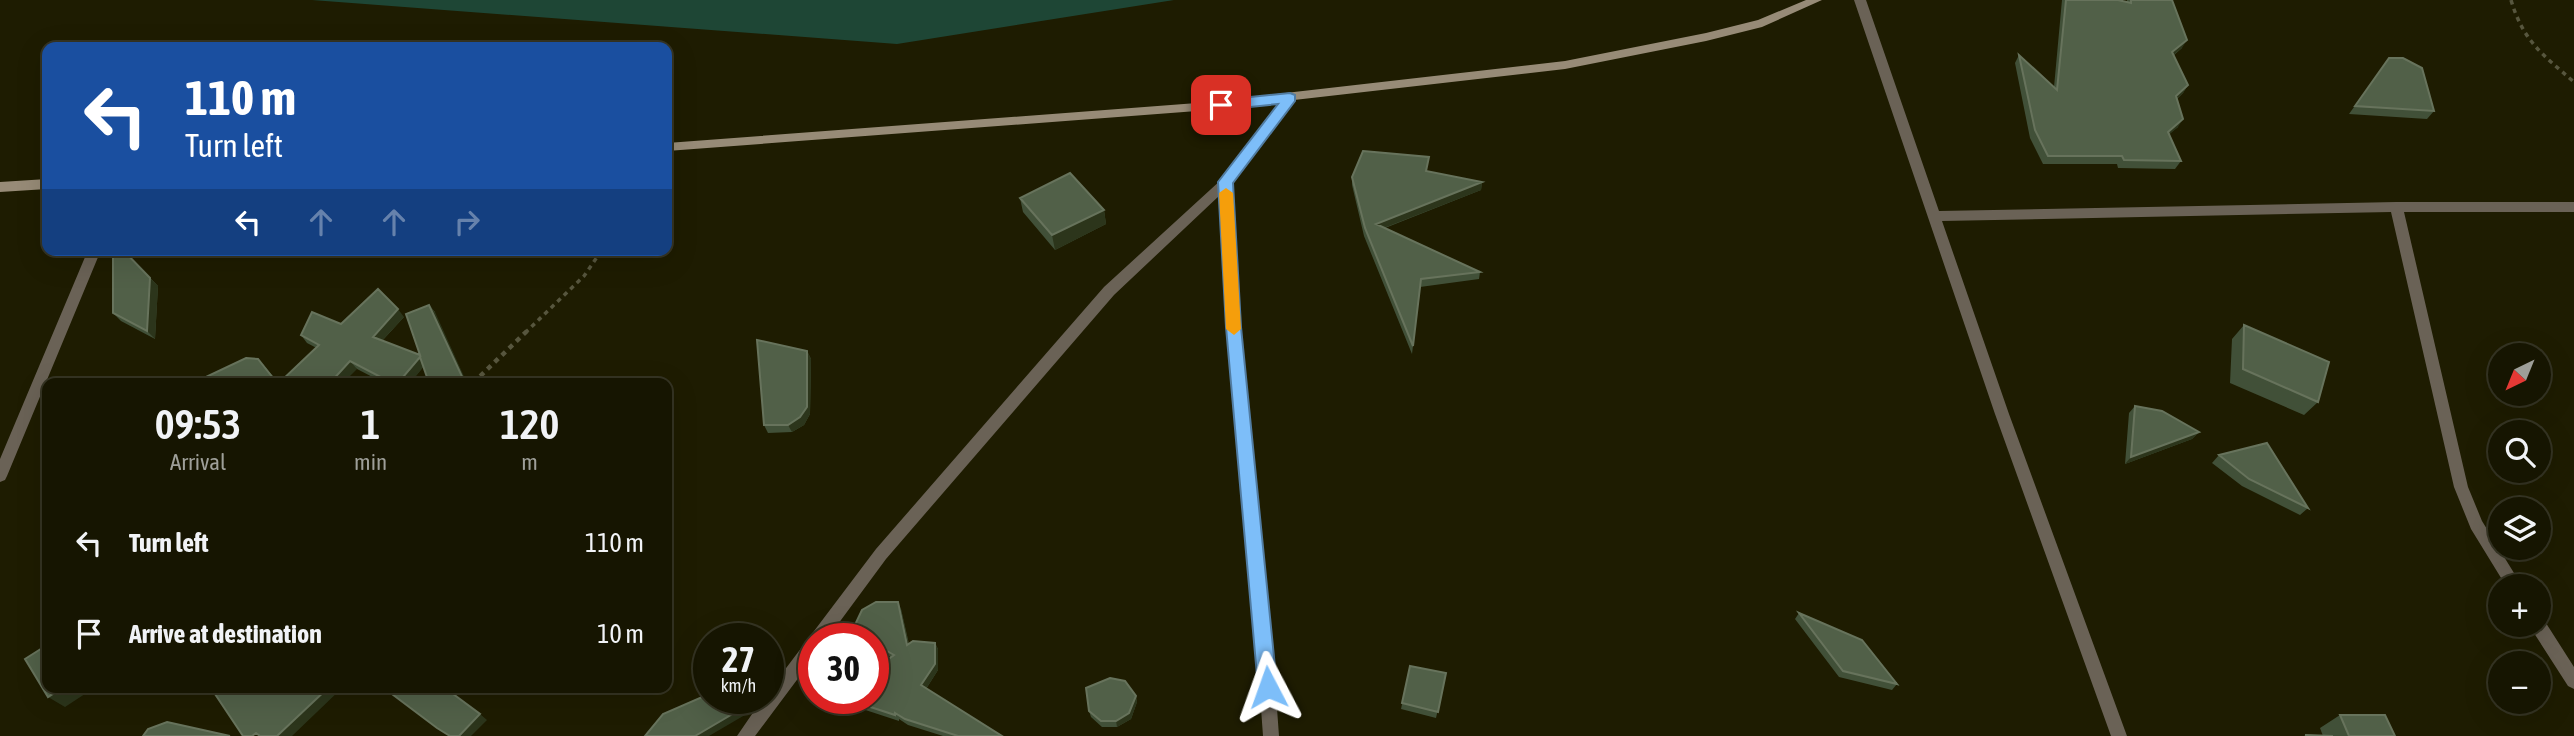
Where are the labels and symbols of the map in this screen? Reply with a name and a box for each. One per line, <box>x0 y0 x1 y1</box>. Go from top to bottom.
pin <box>1191 75 1251 135</box>
north arrow <box>2488 343 2552 406</box>
speed limit sign: 30 <box>798 623 889 714</box>
position arrow <box>1231 650 1305 724</box>

